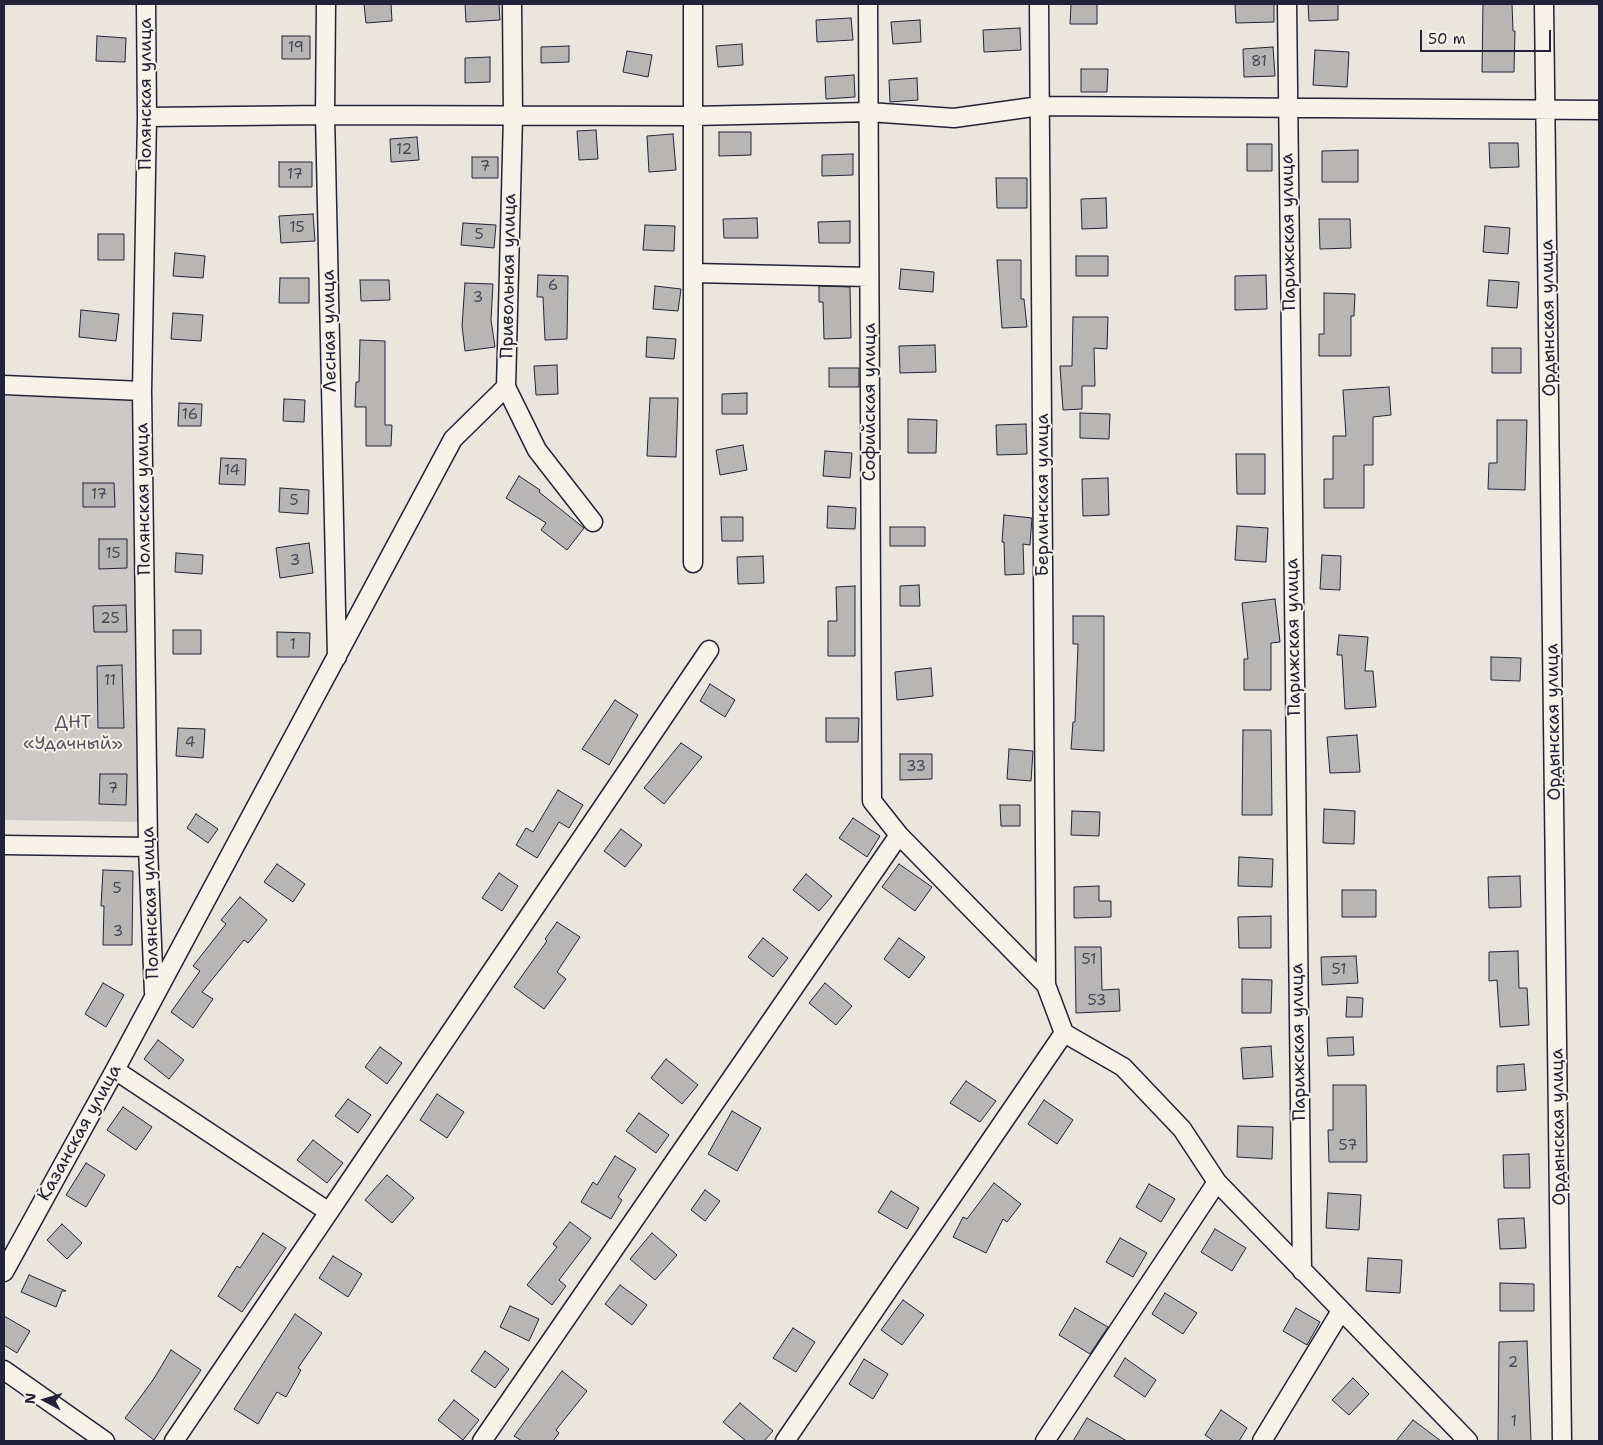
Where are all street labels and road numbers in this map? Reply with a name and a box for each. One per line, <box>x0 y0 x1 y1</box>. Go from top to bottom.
street label: Полянская улица <box>135 18 157 170</box>
street label: Парижская улица <box>1277 153 1301 311</box>
street label: Привольная улица <box>497 193 521 359</box>
street label: Ордынская улица <box>1537 239 1561 397</box>
street label: Лесная улица <box>318 270 342 392</box>
street label: Софийская улица <box>859 323 881 481</box>
street label: Берлинская улица <box>1032 413 1054 577</box>
street label: Полянская улица <box>132 423 156 575</box>
street label: Парижская улица <box>1282 558 1306 716</box>
street label: Ордынская улица <box>1542 643 1566 801</box>
street label: Полянская улица <box>138 826 164 980</box>
street label: Парижская улица <box>1287 963 1311 1121</box>
street label: Ордынская улица <box>1547 1048 1571 1206</box>
street label: Казанская улица <box>34 1061 126 1205</box>

